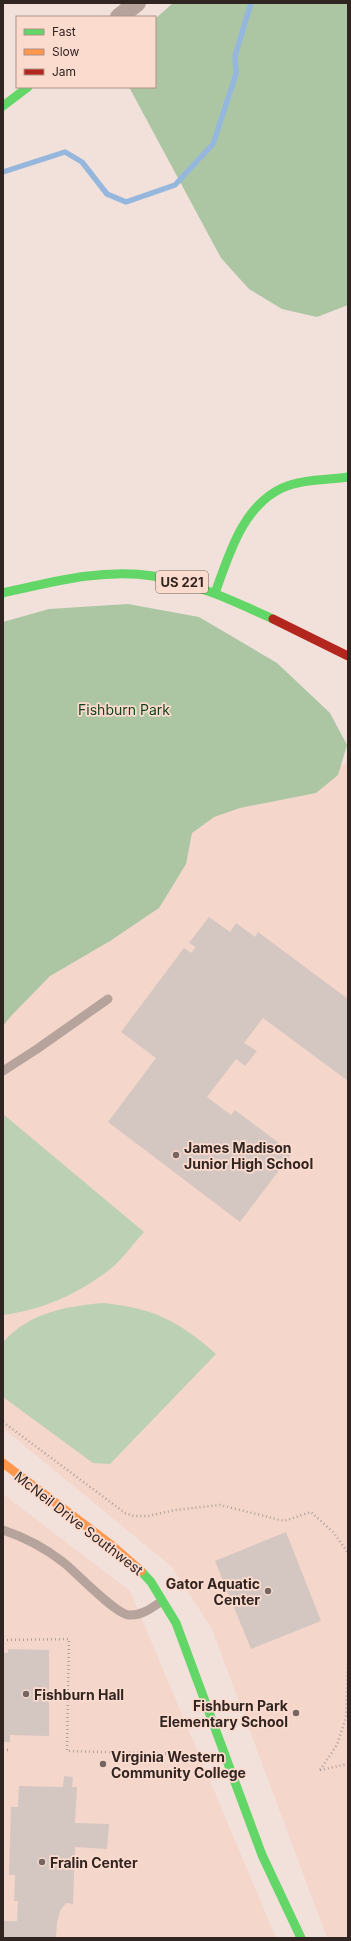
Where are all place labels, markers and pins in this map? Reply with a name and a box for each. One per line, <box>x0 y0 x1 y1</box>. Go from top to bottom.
place label: James Madison Junior High School <box>184 1139 313 1172</box>
marker: James Madison Junior High School <box>171 1150 181 1160</box>
place label: Gator Aquatic Center <box>166 1575 260 1608</box>
marker: Gator Aquatic Center <box>263 1586 273 1596</box>
place label: Fishburn Hall <box>34 1686 124 1703</box>
marker: Fishburn Hall <box>21 1689 31 1699</box>
place label: Fishburn Park Elementary School <box>159 1697 289 1730</box>
marker: Fishburn Park Elementary School <box>291 1708 301 1718</box>
place label: Virginia Western Community College <box>111 1748 246 1781</box>
marker: Virginia Western Community College <box>98 1759 108 1769</box>
place label: Fralin Center <box>50 1854 138 1871</box>
marker: Fralin Center <box>37 1857 47 1867</box>

